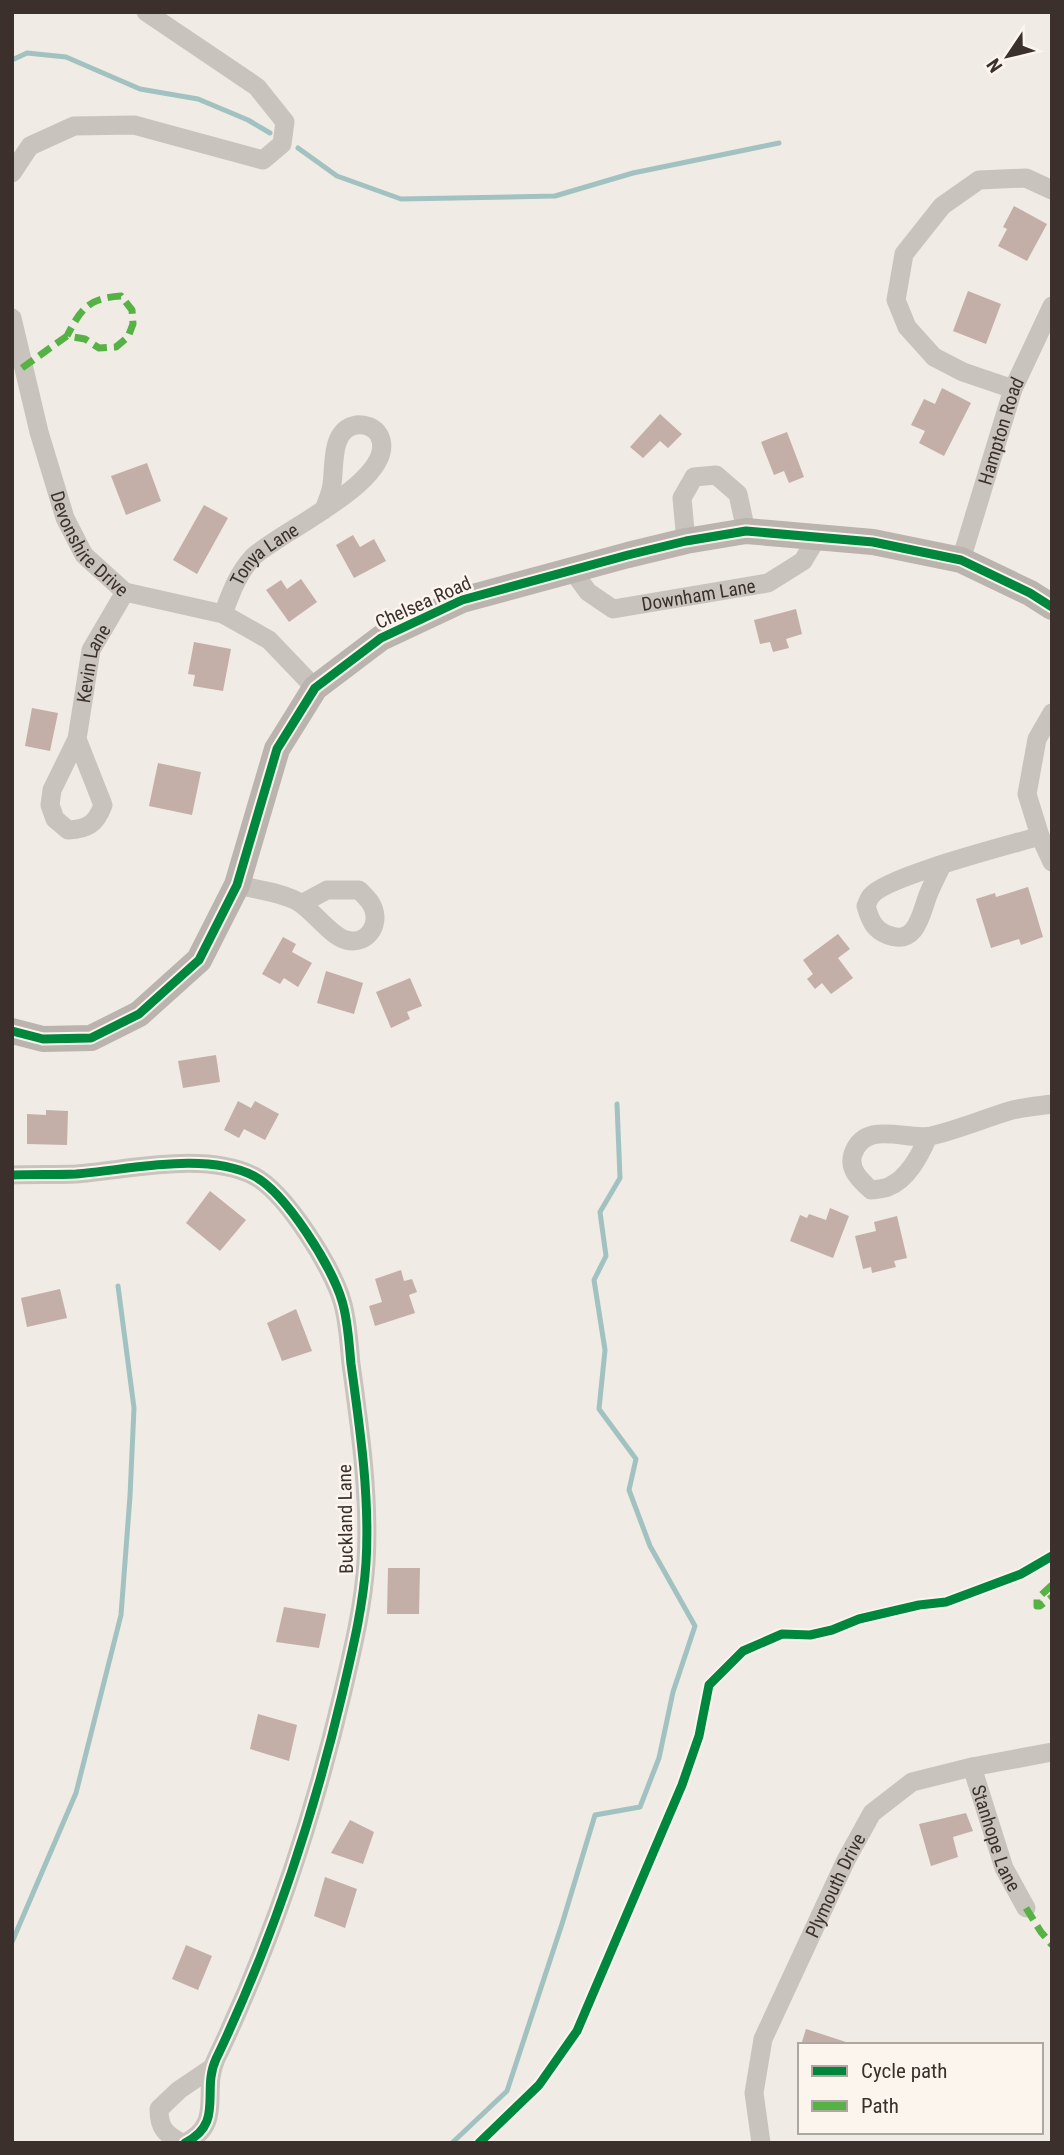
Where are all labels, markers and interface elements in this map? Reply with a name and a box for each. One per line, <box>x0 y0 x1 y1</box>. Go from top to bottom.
north arrow <box>973 21 1043 91</box>
text: N <box>982 54 1007 77</box>
street label: Hampton Road <box>974 374 1029 488</box>
street label: Devonshire Drive <box>45 488 133 602</box>
street label: Tonya Lane <box>225 518 303 589</box>
street label: Chelsea Road <box>372 571 475 634</box>
street label: Downham Lane <box>640 574 757 616</box>
street label: Kevin Lane <box>72 620 116 704</box>
street label: Buckland Lane <box>333 1464 358 1574</box>
street label: Stanhope Lane <box>966 1782 1026 1896</box>
street label: Plymouth Drive <box>801 1829 871 1941</box>
legend <box>798 2043 1043 2134</box>
text: Cycle path <box>861 2059 947 2083</box>
text: Path <box>861 2094 899 2118</box>

